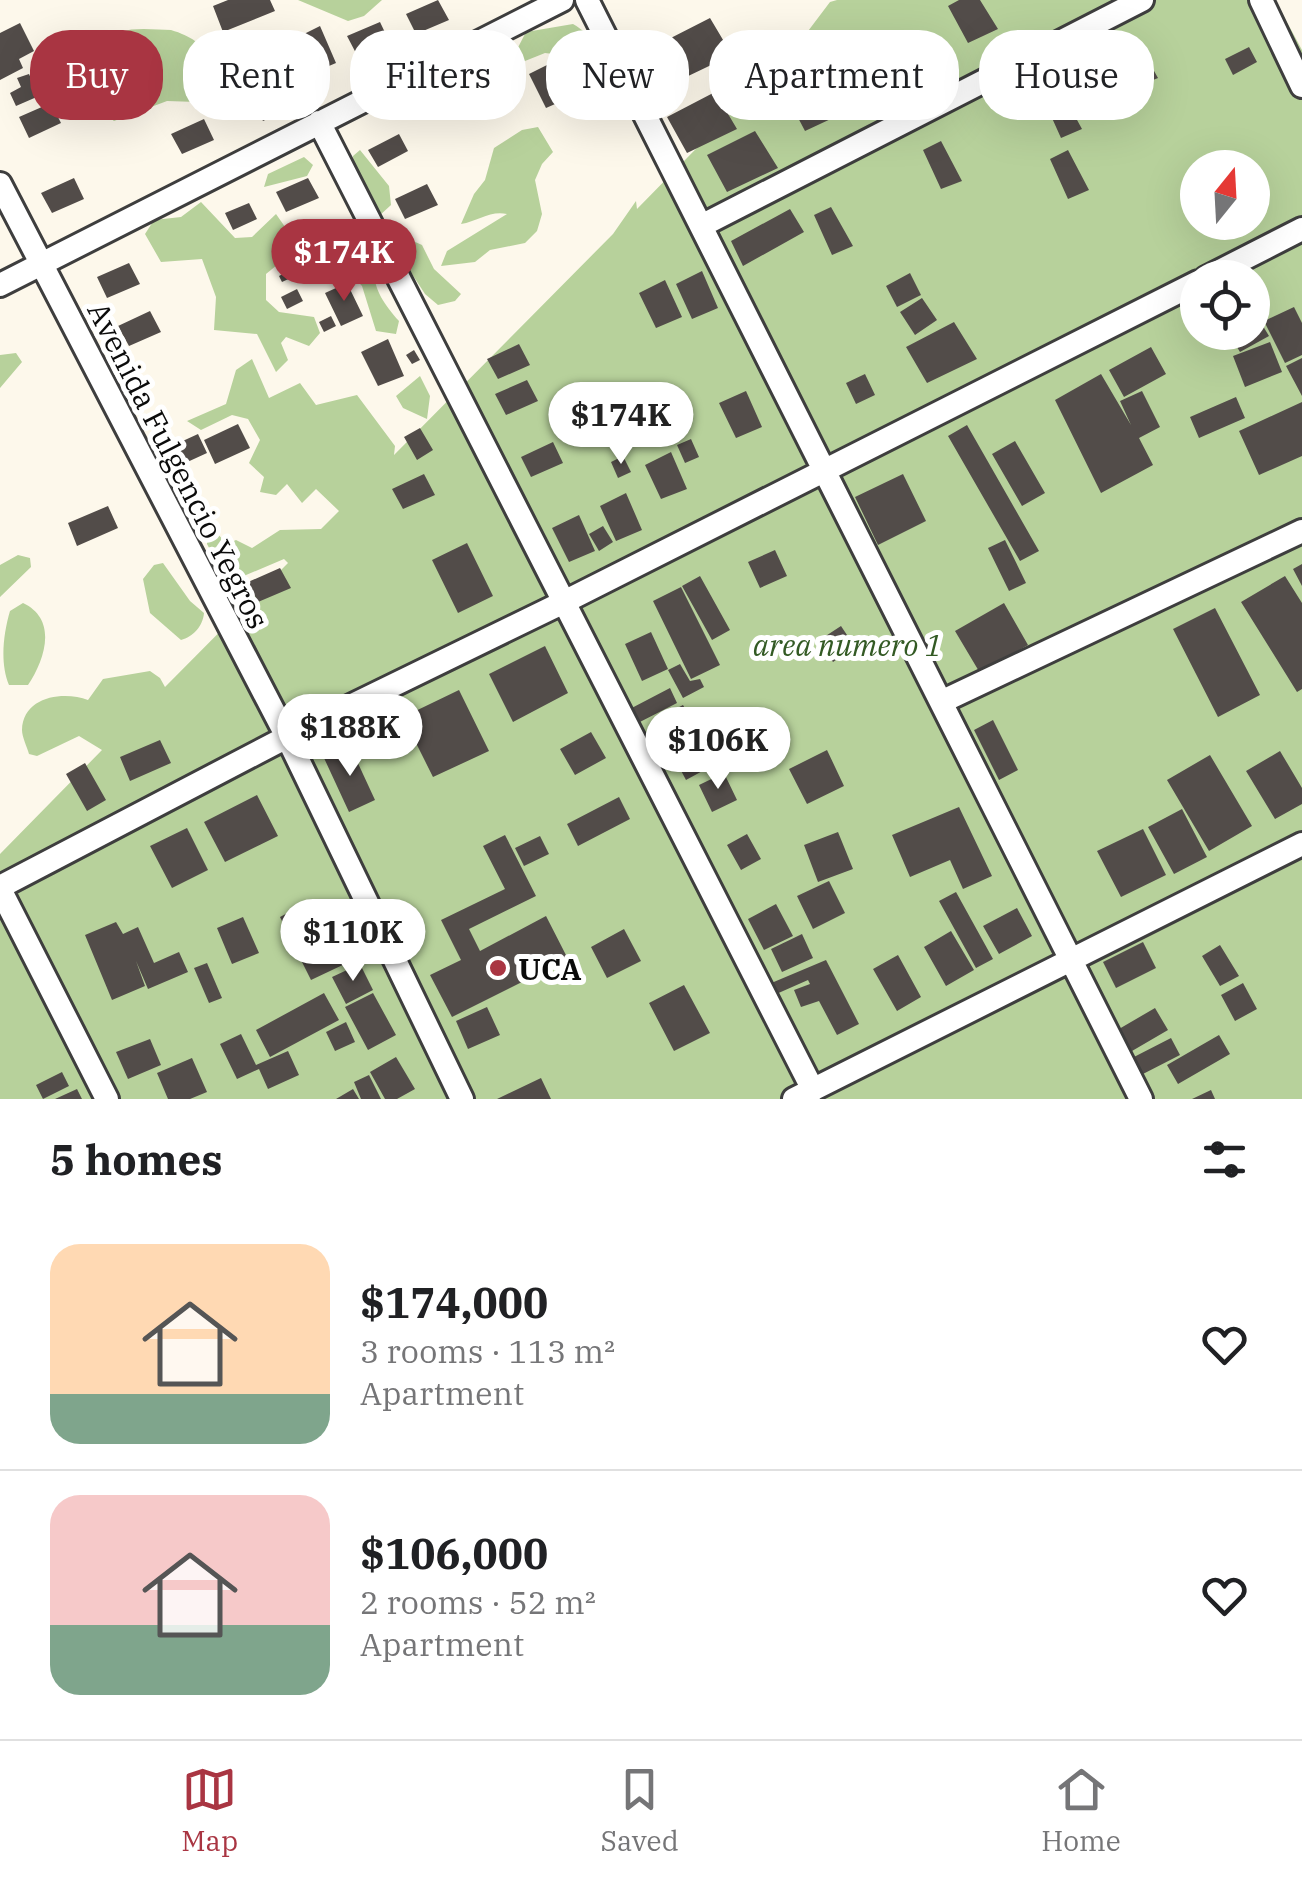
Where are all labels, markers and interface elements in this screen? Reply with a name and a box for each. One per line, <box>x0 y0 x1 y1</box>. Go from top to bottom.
chip: Buy <box>30 30 163 120</box>
chip: Rent <box>183 30 330 120</box>
chip: Filters <box>350 30 526 120</box>
chip: New <box>546 30 689 120</box>
chip: Apartment <box>709 30 959 120</box>
chip: House <box>979 30 1154 120</box>
north arrow <box>1180 150 1270 240</box>
map controls <box>1180 150 1270 350</box>
pin: $174K <box>274 219 414 304</box>
text: $174K <box>293 230 395 272</box>
button: locate <box>1180 260 1270 350</box>
street label: Avenida Fulgencio Yegros <box>79 295 279 635</box>
pin: $174K <box>551 382 691 467</box>
text: $174K <box>570 393 672 435</box>
park label: area numero 1 <box>753 625 941 664</box>
pin: $188K <box>280 694 420 779</box>
text: $188K <box>299 705 401 747</box>
pin: $106K <box>648 707 788 792</box>
text: $106K <box>667 718 769 760</box>
pin: $110K <box>283 899 423 984</box>
text: $110K <box>302 910 404 952</box>
place label: UCA <box>518 949 582 988</box>
marker: UCA <box>487 957 509 979</box>
text: 5 homes <box>50 1132 223 1187</box>
icon: filters <box>1197 1132 1252 1187</box>
text: $174,000 <box>360 1275 548 1330</box>
icon: home <box>130 1284 250 1404</box>
icon: heart <box>1197 1317 1252 1372</box>
text: 3 rooms · 113 m² <box>360 1330 615 1372</box>
text: Apartment <box>360 1372 524 1414</box>
text: $106,000 <box>360 1526 548 1581</box>
icon: home <box>130 1535 250 1655</box>
icon: heart <box>1197 1568 1252 1623</box>
text: 2 rooms · 52 m² <box>360 1581 596 1623</box>
text: Apartment <box>360 1623 524 1665</box>
tab: Map <box>181 1762 238 1859</box>
tab: Saved <box>600 1762 679 1859</box>
tab: Home <box>1041 1762 1121 1859</box>

